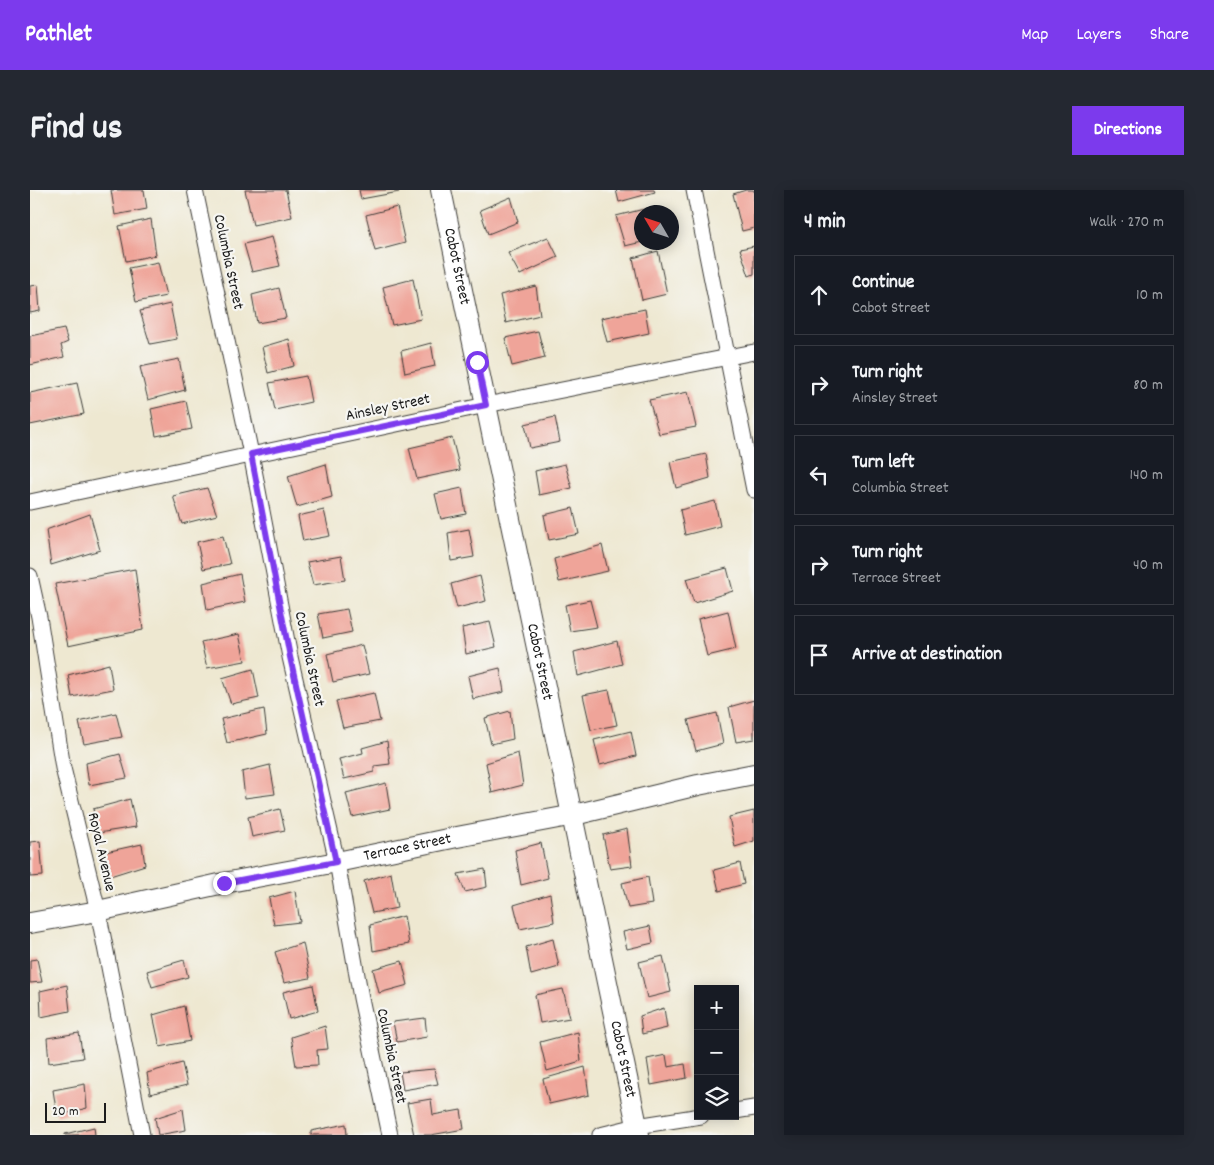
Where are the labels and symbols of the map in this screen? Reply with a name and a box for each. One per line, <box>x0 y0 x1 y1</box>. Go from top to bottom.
north arrow <box>634 205 679 250</box>
street label: Columbia Street <box>207 212 249 312</box>
street label: Cabot Street <box>438 226 476 307</box>
route start <box>466 351 489 374</box>
street label: Ainsley Street <box>344 388 432 428</box>
street label: Columbia Street <box>288 609 330 709</box>
street label: Cabot Street <box>521 621 559 702</box>
street label: Royal Avenue <box>81 810 121 894</box>
street label: Terrace Street <box>362 827 453 868</box>
route end <box>213 872 236 895</box>
street label: Columbia Street <box>370 1006 412 1106</box>
street label: Cabot Street <box>604 1019 642 1100</box>
scale bar <box>45 1100 106 1123</box>

